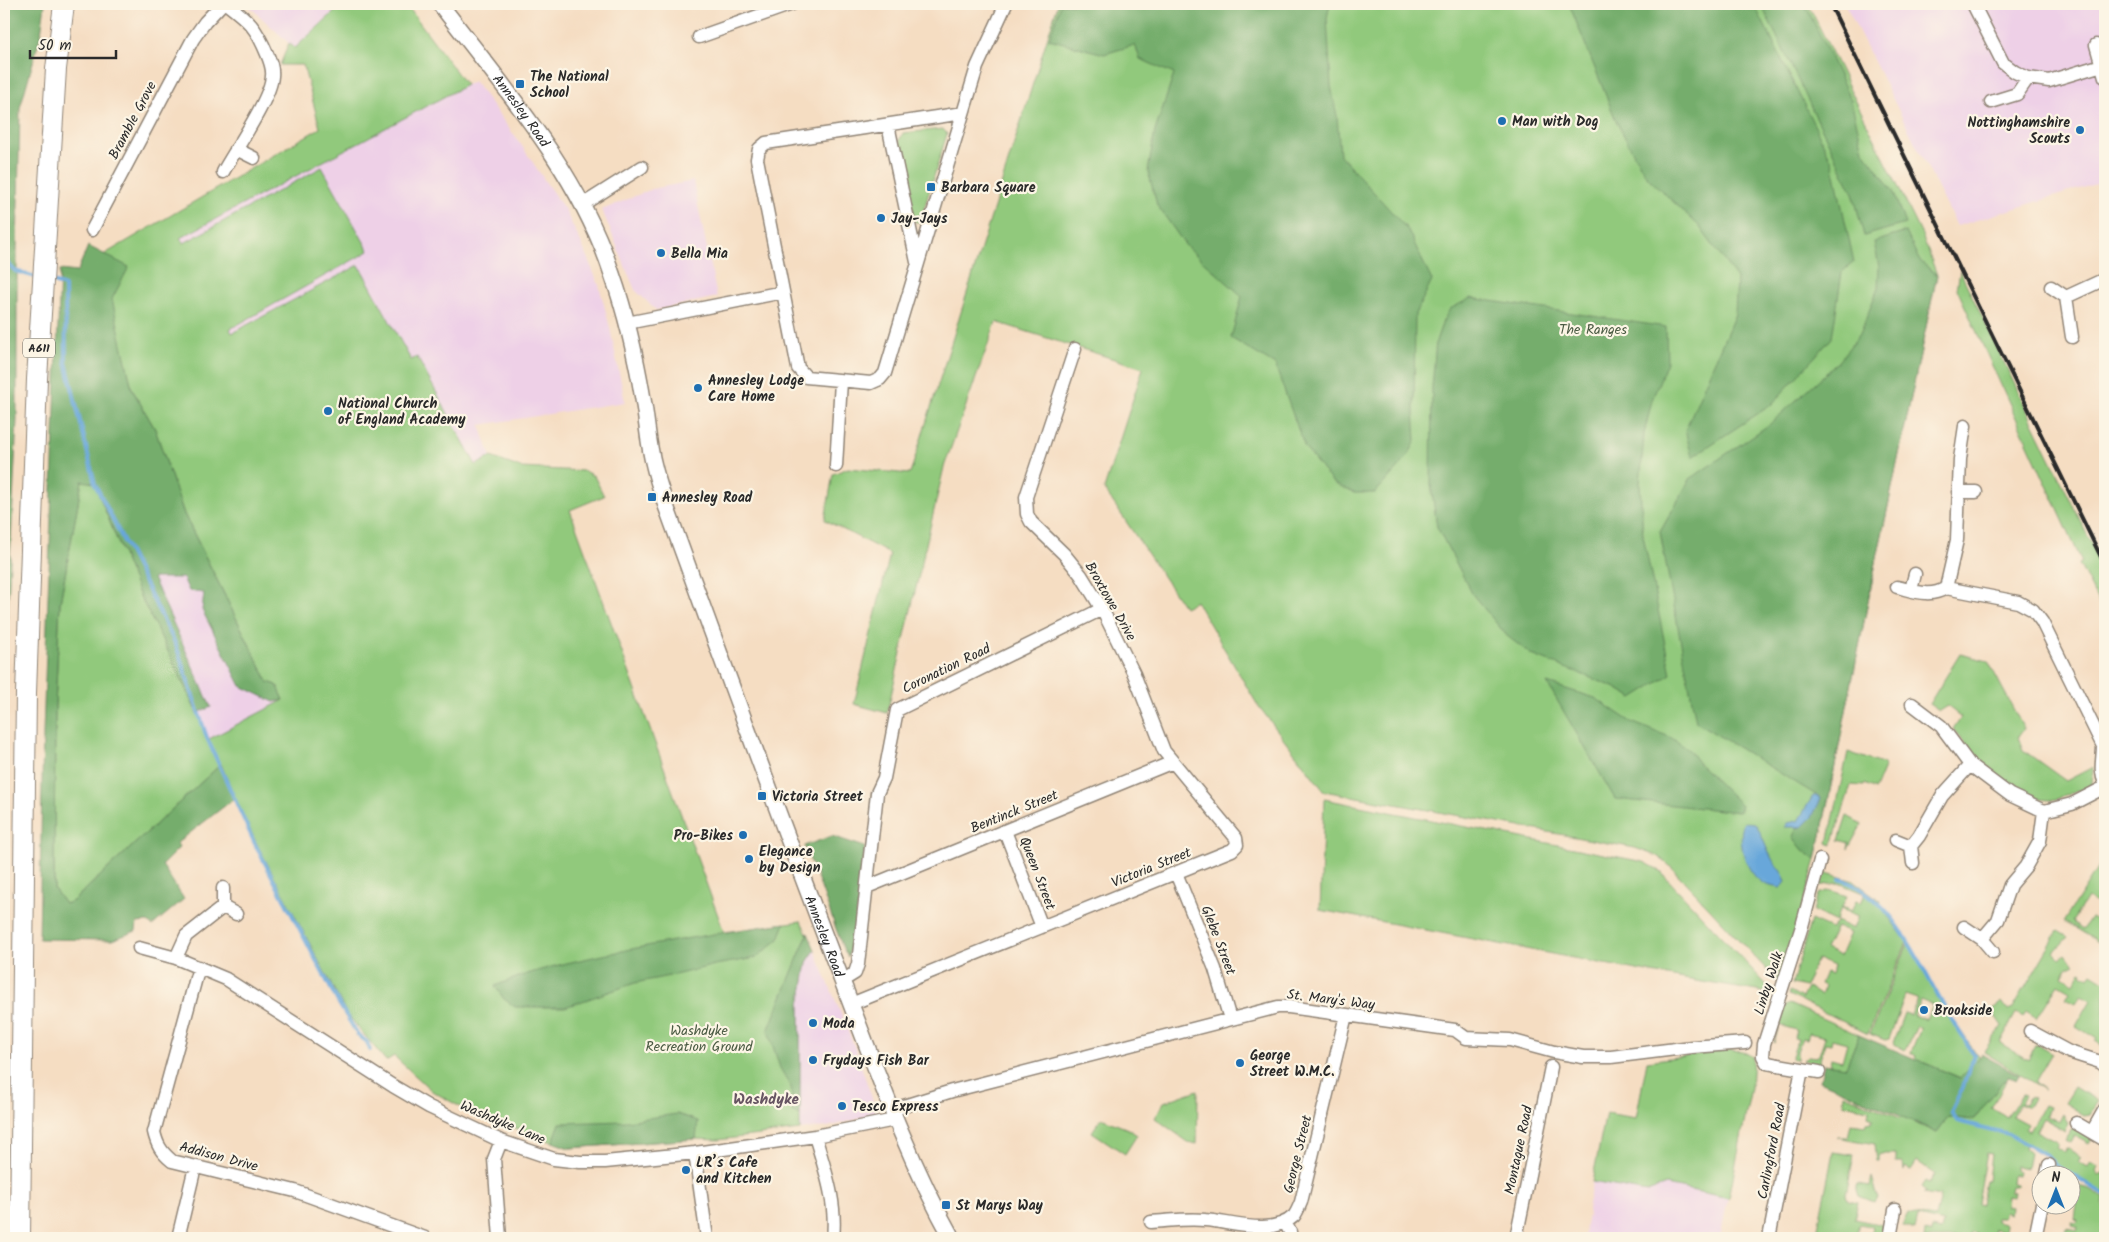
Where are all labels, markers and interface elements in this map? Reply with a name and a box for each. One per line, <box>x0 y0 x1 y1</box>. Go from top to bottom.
scale bar <box>30 28 116 60</box>
text: 50 m <box>38 34 72 58</box>
place label: The National School <box>530 66 609 104</box>
street label: Annesley Road <box>486 70 555 153</box>
street label: Bramble Grove <box>103 77 163 163</box>
marker: The National School <box>514 78 526 90</box>
place label: Man with Dog <box>1512 111 1599 133</box>
place label: Nottinghamshire Scouts <box>1968 112 2070 150</box>
marker: Man with Dog <box>1496 115 1508 127</box>
marker: Nottinghamshire Scouts <box>2074 124 2086 136</box>
place label: Barbara Square <box>941 177 1036 199</box>
marker: Barbara Square <box>925 181 937 193</box>
place label: Jay-Jays <box>891 208 948 230</box>
marker: Jay-Jays <box>875 212 887 224</box>
place label: Bella Mia <box>671 243 728 265</box>
marker: Bella Mia <box>655 247 667 259</box>
park label: The Ranges <box>1559 319 1627 341</box>
road number: A611 <box>23 338 55 358</box>
place label: Annesley Lodge Care Home <box>708 370 804 408</box>
marker: Annesley Lodge Care Home <box>692 382 704 394</box>
place label: National Church of England Academy <box>338 393 466 431</box>
marker: National Church of England Academy <box>322 405 334 417</box>
place label: Annesley Road <box>662 487 753 509</box>
marker: Annesley Road <box>646 491 658 503</box>
street label: Broxtowe Drive <box>1079 558 1142 646</box>
street label: Coronation Road <box>898 638 995 700</box>
street label: Bentinck Street <box>967 784 1062 840</box>
place label: Victoria Street <box>772 786 864 808</box>
marker: Victoria Street <box>756 790 768 802</box>
place label: Pro-Bikes <box>674 825 733 847</box>
marker: Pro-Bikes <box>737 829 749 841</box>
street label: Queen Street <box>1013 834 1061 914</box>
place label: Elegance by Design <box>759 841 821 879</box>
street label: Victoria Street <box>1108 842 1195 894</box>
marker: Elegance by Design <box>743 853 755 865</box>
street label: Annesley Road <box>798 892 850 981</box>
street label: Glebe Street <box>1195 902 1242 979</box>
street label: Linby Walk <box>1748 948 1790 1018</box>
street label: St. Mary's Way <box>1286 984 1376 1016</box>
place label: Brookside <box>1934 1000 1992 1022</box>
marker: Brookside <box>1918 1004 1930 1016</box>
place label: Moda <box>823 1013 855 1035</box>
marker: Moda <box>807 1017 819 1029</box>
park label: Washdyke Recreation Ground <box>645 1020 754 1058</box>
place label: George Street W.M.C. <box>1250 1045 1335 1083</box>
place label: Frydays Fish Bar <box>823 1050 930 1072</box>
marker: Frydays Fish Bar <box>807 1054 819 1066</box>
marker: George Street W.M.C. <box>1234 1057 1246 1069</box>
district label: Washdyke <box>733 1088 799 1112</box>
street label: Washdyke Lane <box>456 1095 549 1151</box>
place label: Tesco Express <box>852 1096 939 1118</box>
marker: Tesco Express <box>836 1100 848 1112</box>
street label: Carlingford Road <box>1752 1100 1792 1201</box>
street label: Montague Road <box>1499 1103 1539 1197</box>
street label: George Street <box>1278 1112 1318 1196</box>
street label: Addison Drive <box>177 1136 261 1178</box>
place label: LR’s Cafe and Kitchen <box>696 1152 772 1190</box>
marker: LR’s Cafe and Kitchen <box>680 1164 692 1176</box>
north arrow <box>2032 1164 2082 1214</box>
text: N <box>2052 1167 2061 1189</box>
place label: St Marys Way <box>956 1195 1044 1217</box>
marker: St Marys Way <box>940 1199 952 1211</box>

